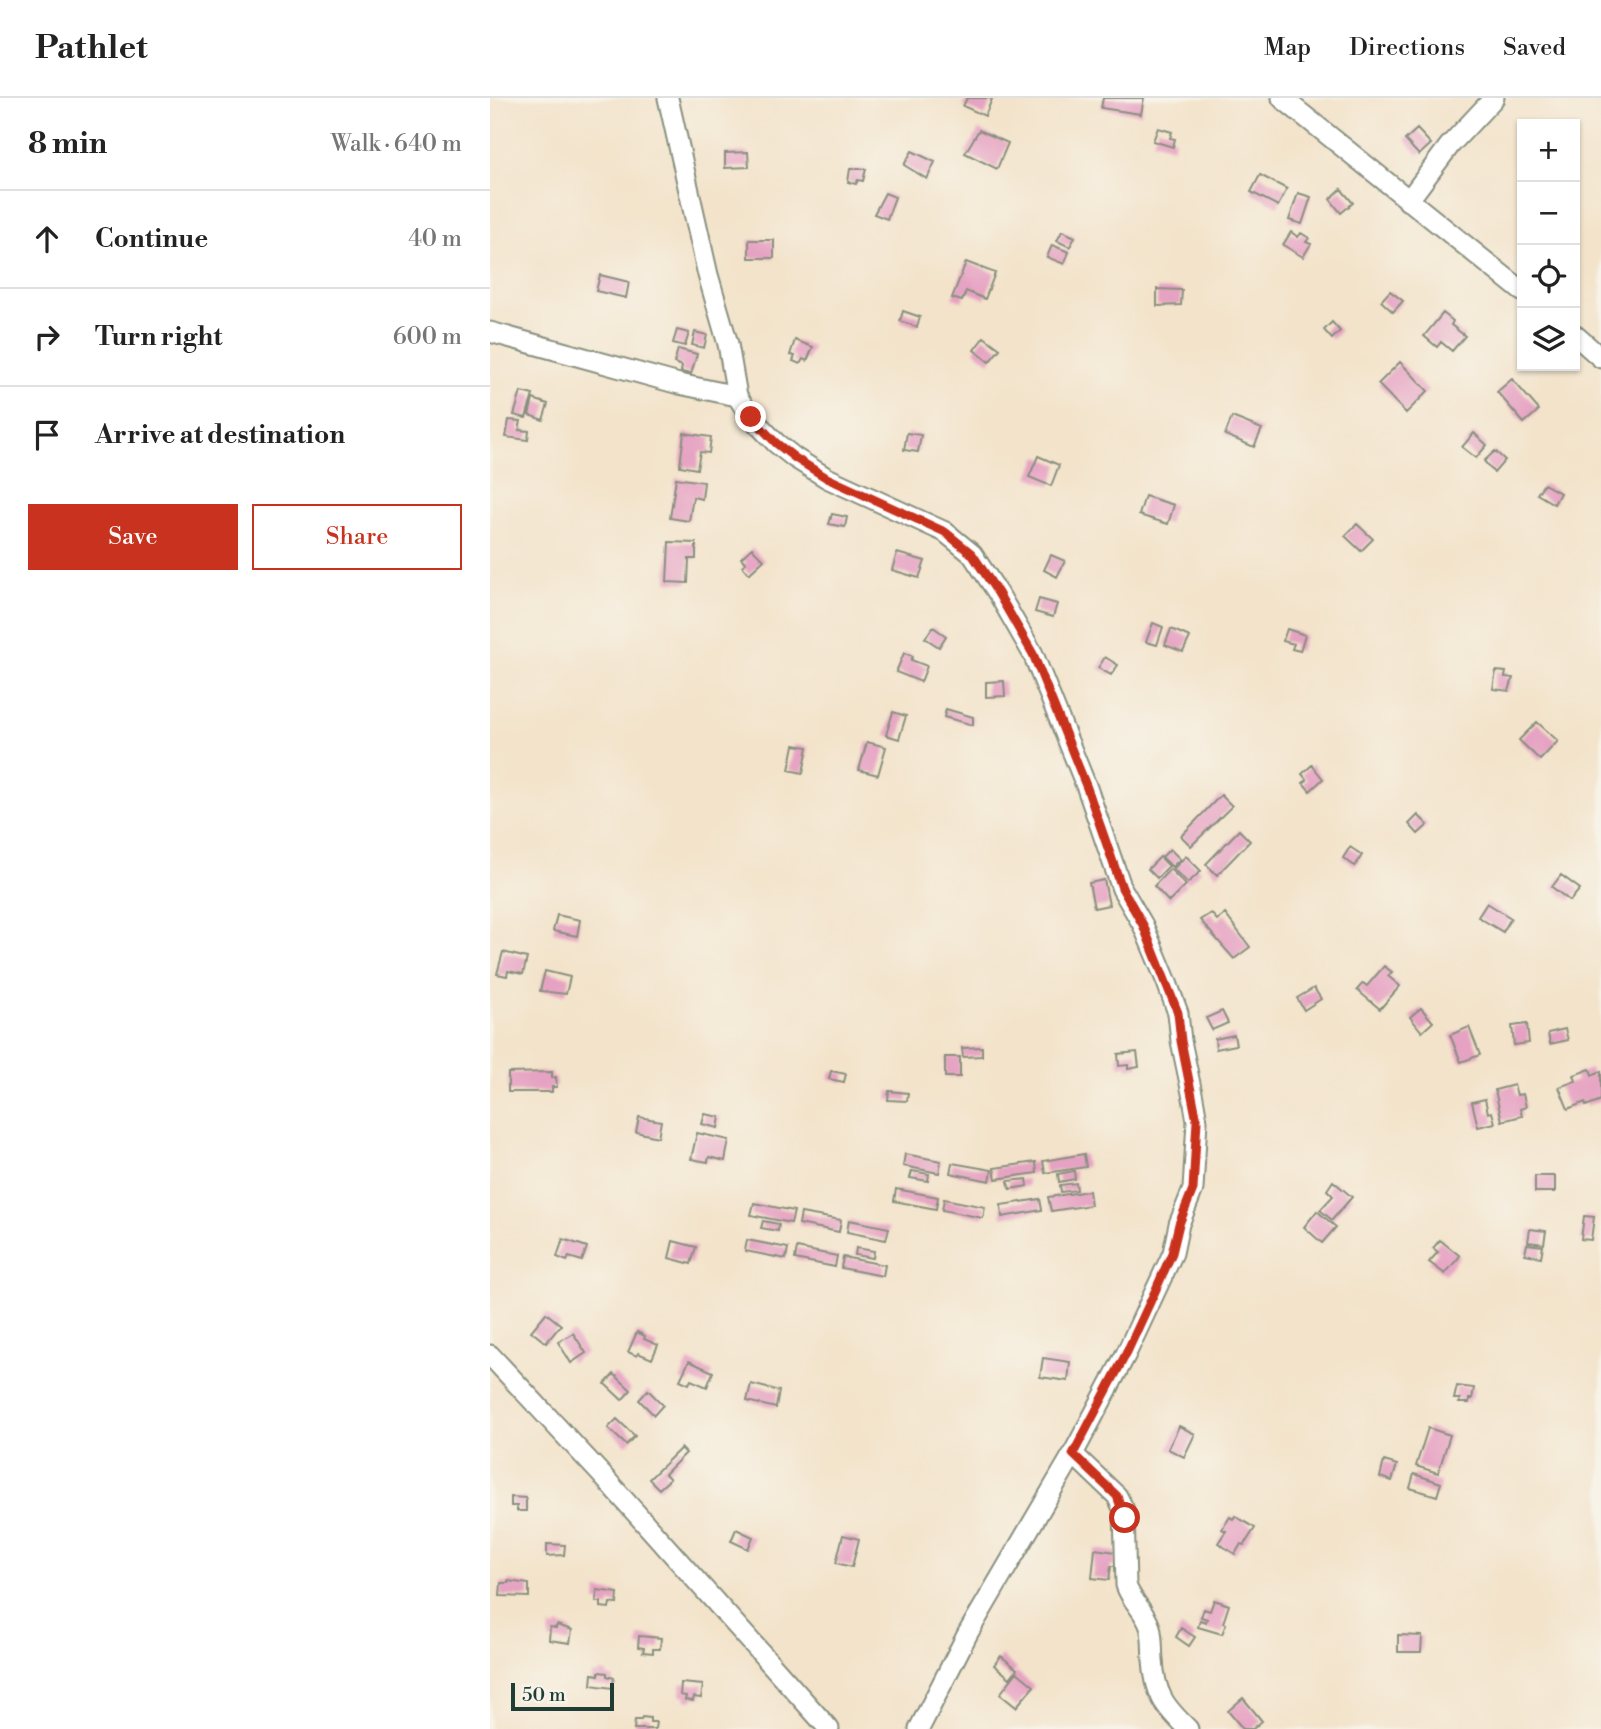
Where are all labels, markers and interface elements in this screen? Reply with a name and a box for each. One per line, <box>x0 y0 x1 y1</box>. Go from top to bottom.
text: Pathlet <box>35 28 148 69</box>
text: Map <box>1264 33 1311 63</box>
text: Directions <box>1349 33 1465 63</box>
text: Saved <box>1503 33 1566 63</box>
map controls <box>1517 119 1580 371</box>
button: + <box>1517 119 1580 182</box>
text: 8 min <box>28 125 107 163</box>
text: Walk · 640 m <box>331 130 462 158</box>
button: − <box>1517 182 1580 245</box>
icon: ahead <box>28 220 66 258</box>
text: Continue <box>95 223 208 255</box>
text: 40 m <box>408 225 462 253</box>
button: locate <box>1517 245 1580 308</box>
button: layers <box>1517 308 1580 371</box>
icon: right <box>28 318 66 356</box>
text: Turn right <box>95 321 223 353</box>
text: 600 m <box>393 323 462 351</box>
route end <box>735 401 766 432</box>
icon: arrive <box>28 416 66 454</box>
text: Arrive at destination <box>95 419 345 451</box>
button: Save <box>28 504 238 570</box>
button: Share <box>252 504 462 570</box>
route start <box>1109 1502 1140 1533</box>
scale bar <box>511 1680 614 1712</box>
text: 50 m <box>522 1683 566 1707</box>

